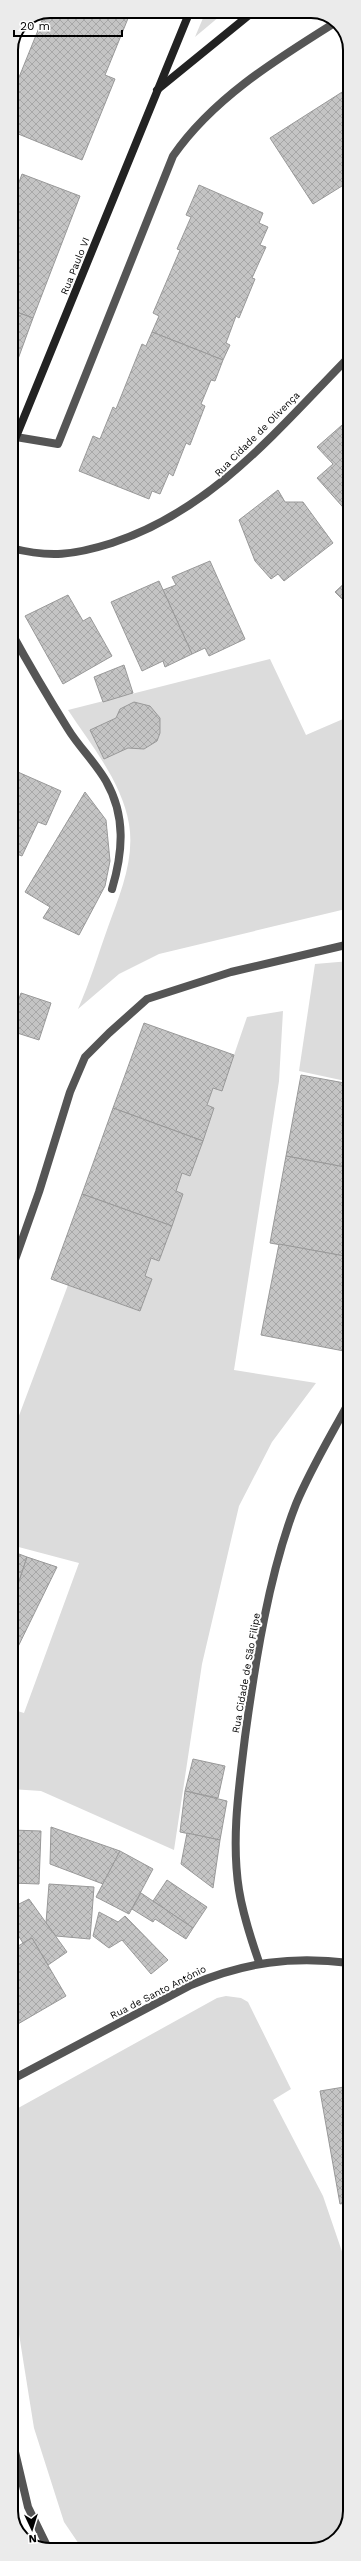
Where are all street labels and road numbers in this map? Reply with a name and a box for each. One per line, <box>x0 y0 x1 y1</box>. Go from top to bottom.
street label: Rua Paulo VI <box>58 236 92 296</box>
street label: Rua Cidade de Olivença <box>212 389 302 479</box>
street label: Rua Cidade de São Filipe <box>230 1612 262 1734</box>
street label: Rua de Santo António <box>108 1963 208 2021</box>

